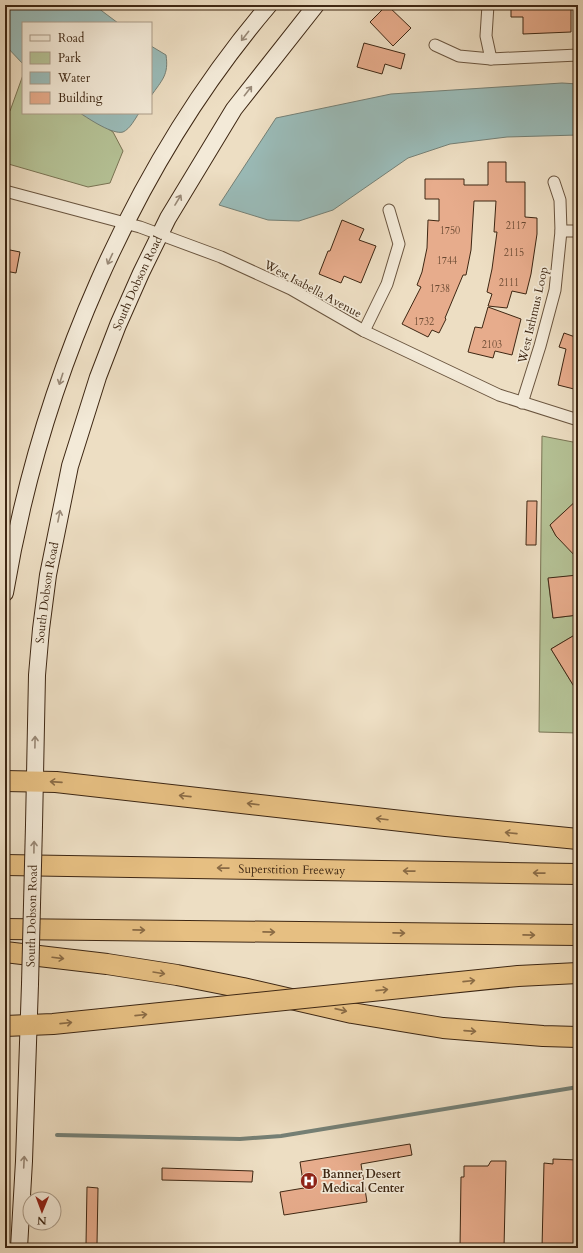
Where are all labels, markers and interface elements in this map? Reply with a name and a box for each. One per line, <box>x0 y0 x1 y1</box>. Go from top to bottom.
legend <box>22 22 152 114</box>
text: Road <box>58 30 85 46</box>
one-way arrow <box>240 30 249 41</box>
text: Park <box>58 50 82 66</box>
text: Water <box>57 70 91 86</box>
one-way arrow <box>244 85 253 96</box>
text: Building <box>58 90 103 106</box>
one-way arrow <box>175 194 183 206</box>
house number: 2117 <box>506 219 526 233</box>
house number: 1750 <box>440 224 460 238</box>
street label: South Dobson Road <box>109 233 166 333</box>
house number: 2115 <box>504 246 524 260</box>
one-way arrow <box>106 252 113 264</box>
house number: 1744 <box>437 254 457 268</box>
street label: West Isabella Avenue <box>261 256 365 321</box>
street label: West Isthmus Loop <box>514 265 552 366</box>
house number: 2111 <box>499 276 519 290</box>
house number: 1738 <box>430 282 450 296</box>
house number: 1732 <box>414 315 434 329</box>
house number: 2103 <box>482 338 502 352</box>
one-way arrow <box>57 372 64 385</box>
one-way arrow <box>56 510 64 523</box>
street label: South Dobson Road <box>32 540 63 644</box>
one-way arrow <box>31 736 39 749</box>
one-way arrow <box>50 778 63 785</box>
one-way arrow <box>179 792 192 800</box>
one-way arrow <box>247 800 260 808</box>
one-way arrow <box>376 815 389 823</box>
one-way arrow <box>505 829 518 836</box>
one-way arrow <box>30 841 38 854</box>
street label: Superstition Freeway <box>238 861 346 878</box>
street label: South Dobson Road <box>22 864 41 967</box>
one-way arrow <box>217 865 230 872</box>
one-way arrow <box>403 867 416 875</box>
one-way arrow <box>533 869 546 877</box>
one-way arrow <box>132 926 145 934</box>
one-way arrow <box>262 928 275 936</box>
one-way arrow <box>392 929 405 937</box>
one-way arrow <box>522 931 535 939</box>
one-way arrow <box>51 955 64 962</box>
one-way arrow <box>153 969 166 977</box>
one-way arrow <box>462 978 475 985</box>
one-way arrow <box>375 987 388 994</box>
one-way arrow <box>335 1007 348 1015</box>
one-way arrow <box>134 1011 147 1019</box>
one-way arrow <box>59 1019 72 1026</box>
one-way arrow <box>463 1027 476 1034</box>
one-way arrow <box>20 1156 27 1169</box>
place label: Banner Desert Medical Center <box>322 1166 404 1196</box>
hospital icon: Banner Desert Medical Center <box>299 1171 319 1191</box>
north arrow <box>22 1191 62 1231</box>
text: N <box>36 1213 47 1228</box>

